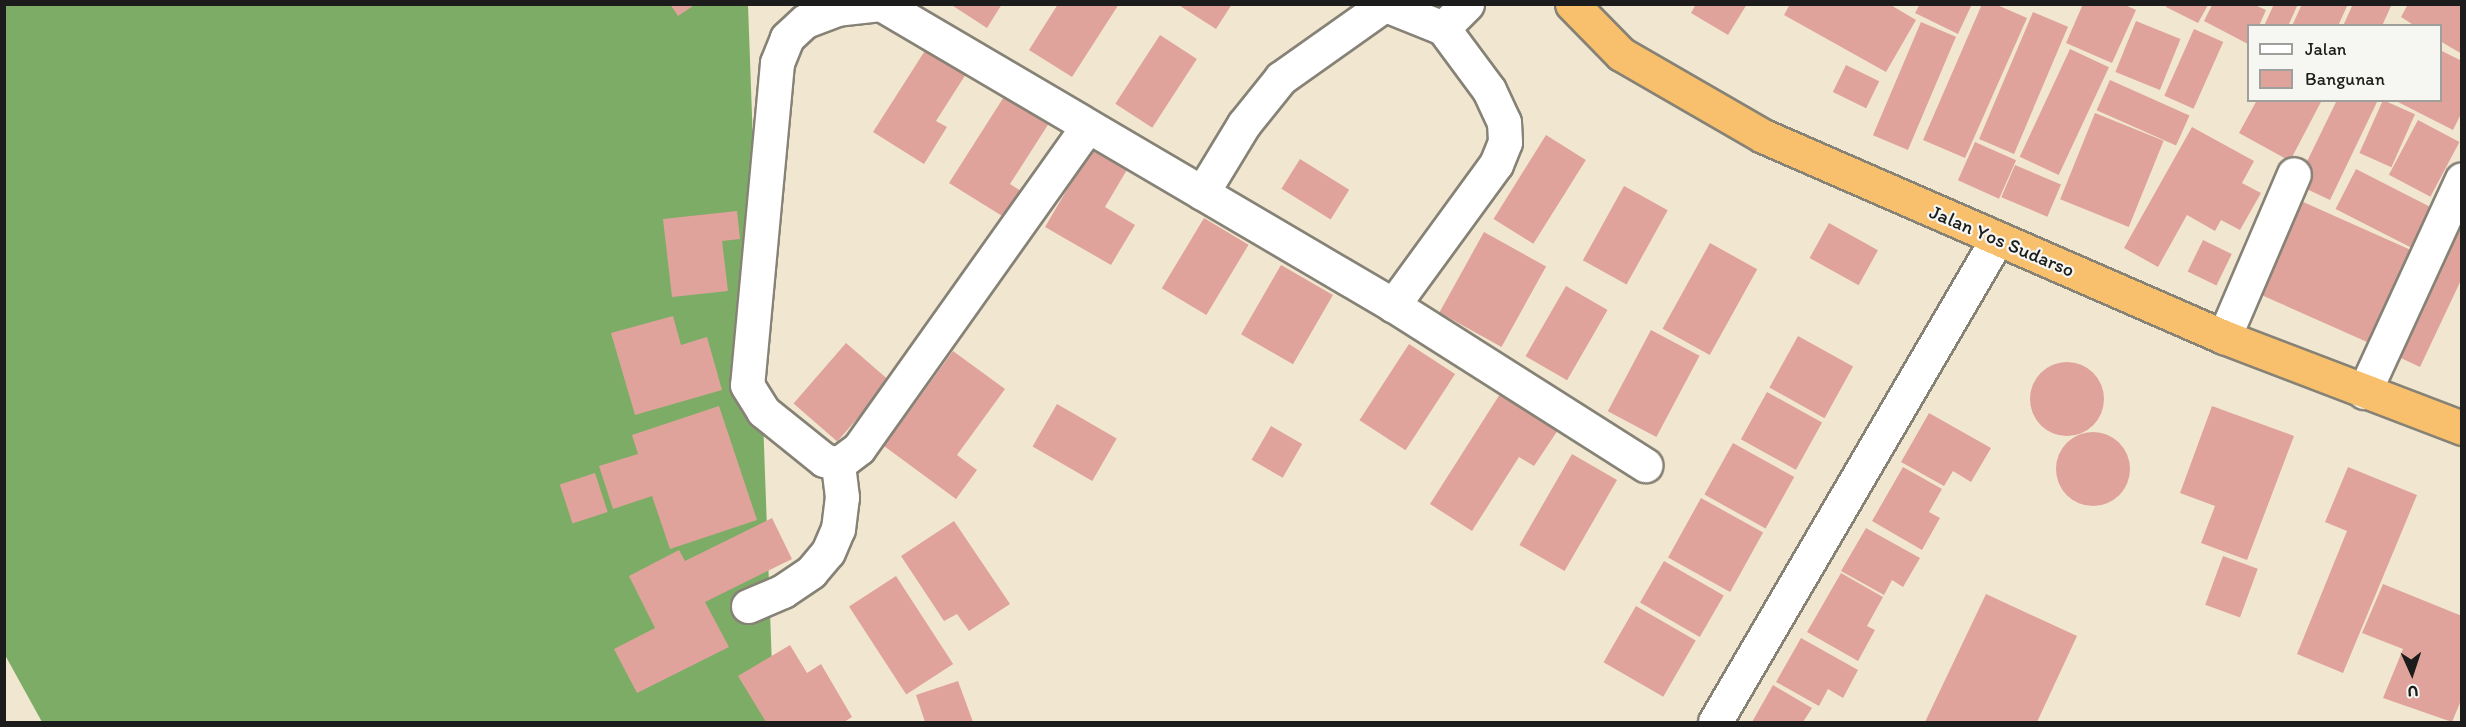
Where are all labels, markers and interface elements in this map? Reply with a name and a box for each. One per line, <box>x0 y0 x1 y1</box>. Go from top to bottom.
legend <box>2247 24 2442 102</box>
text: Jalan <box>2305 38 2346 60</box>
text: Bangunan <box>2305 68 2385 90</box>
street label: Jalan Yos Sudarso <box>1926 200 2078 282</box>
north arrow <box>2382 643 2442 703</box>
text: U <box>2407 682 2419 701</box>

